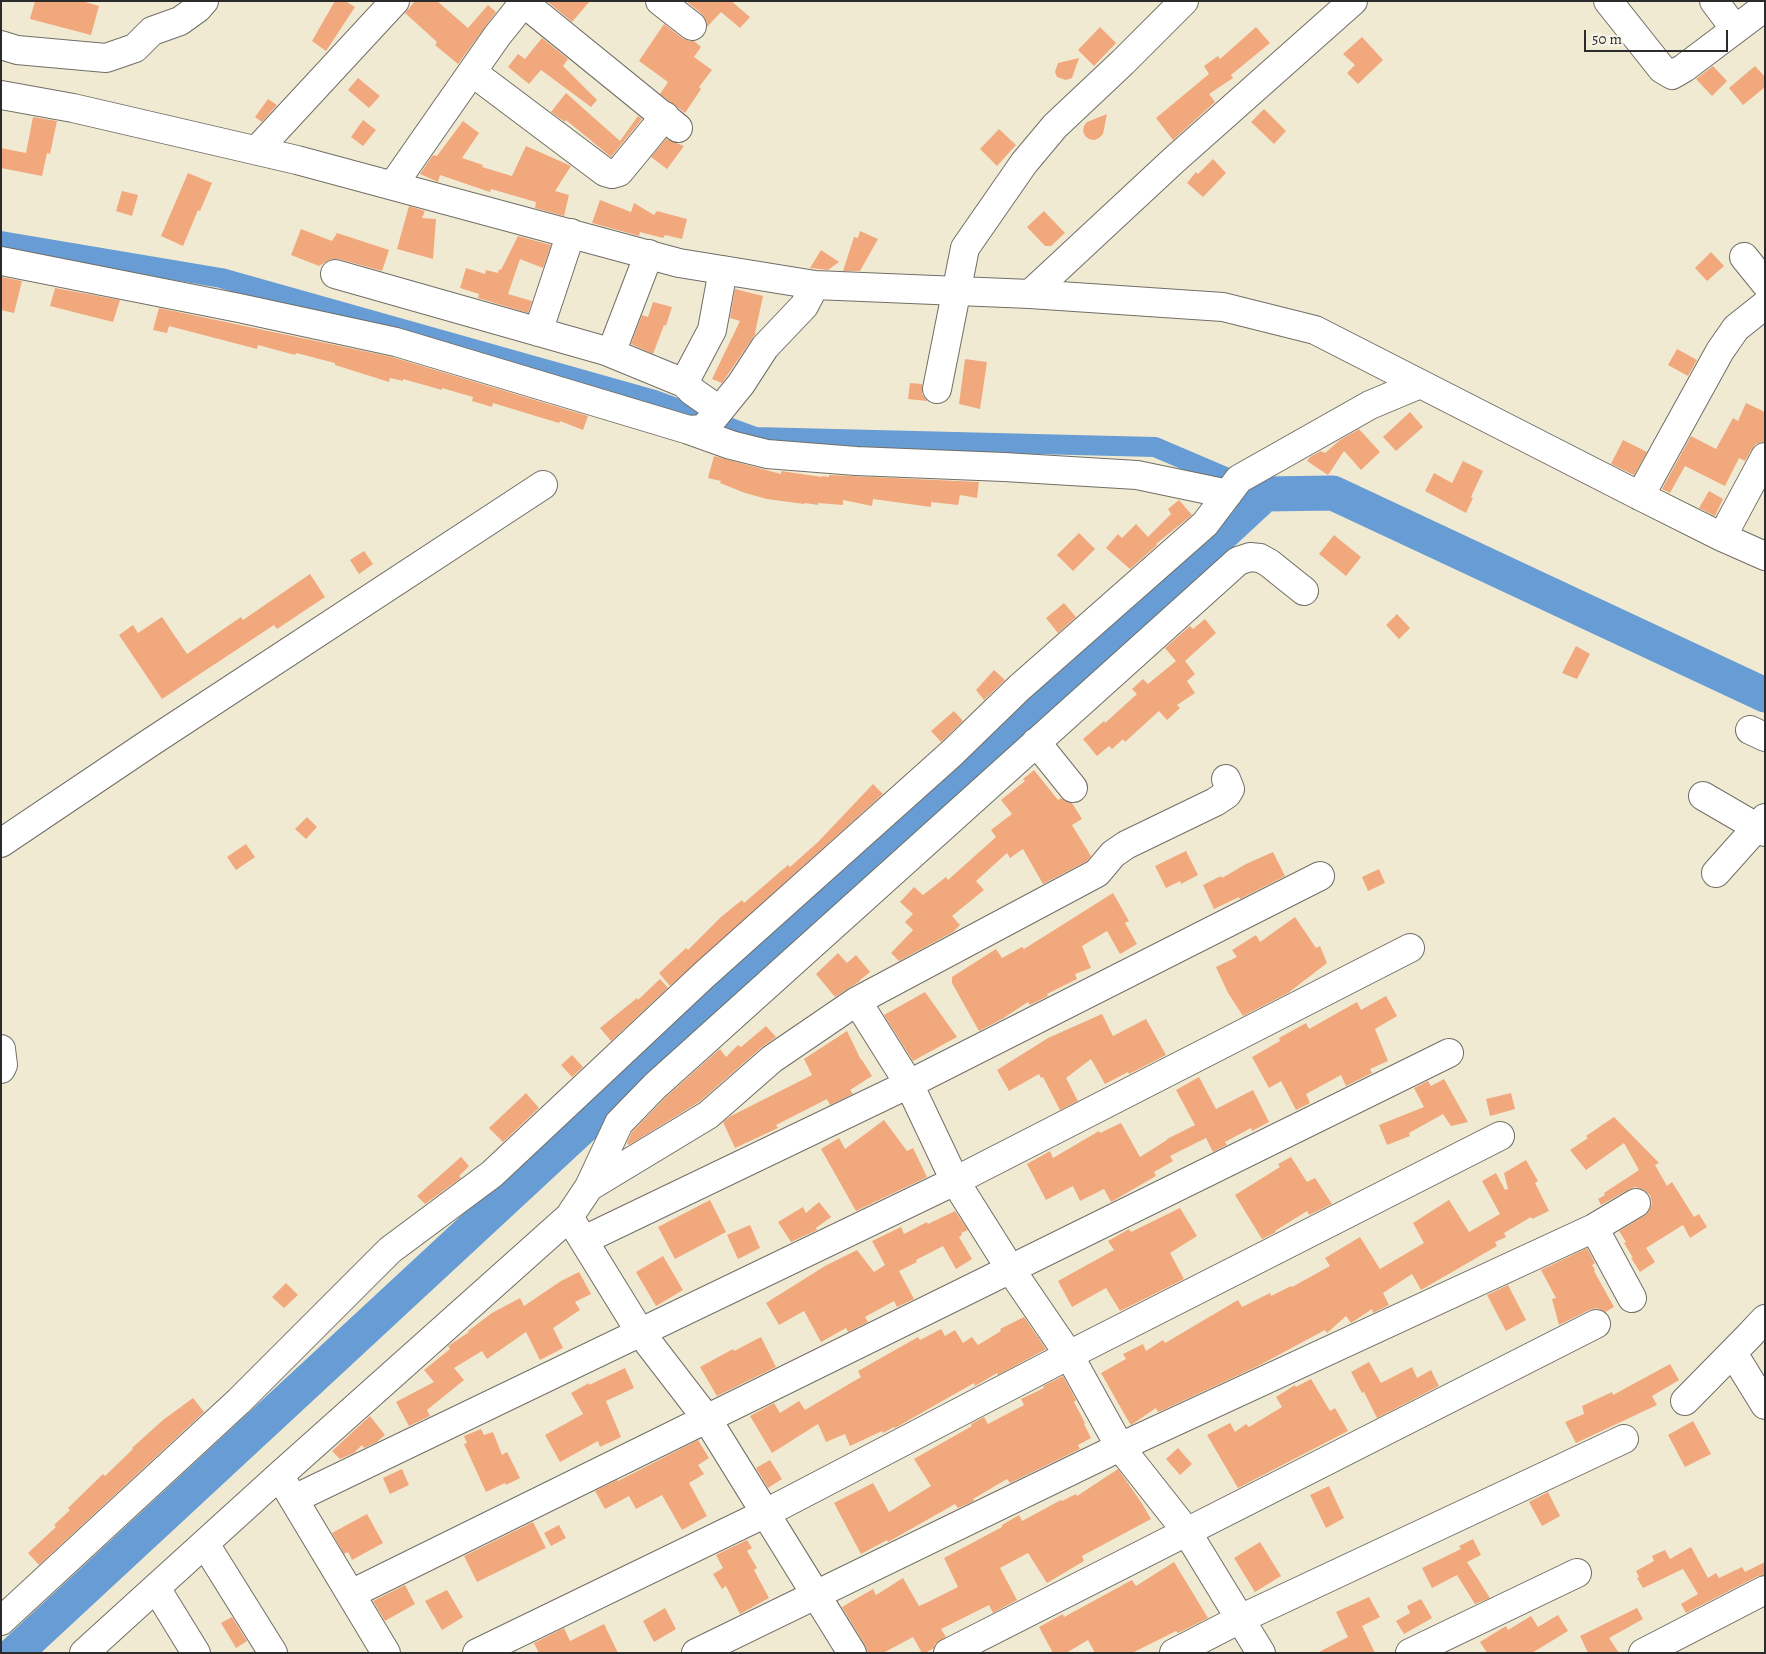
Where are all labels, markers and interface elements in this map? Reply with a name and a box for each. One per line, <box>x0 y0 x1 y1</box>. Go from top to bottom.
scale bar <box>1586 20 1730 52</box>
text: 50 m <box>1592 29 1622 49</box>

